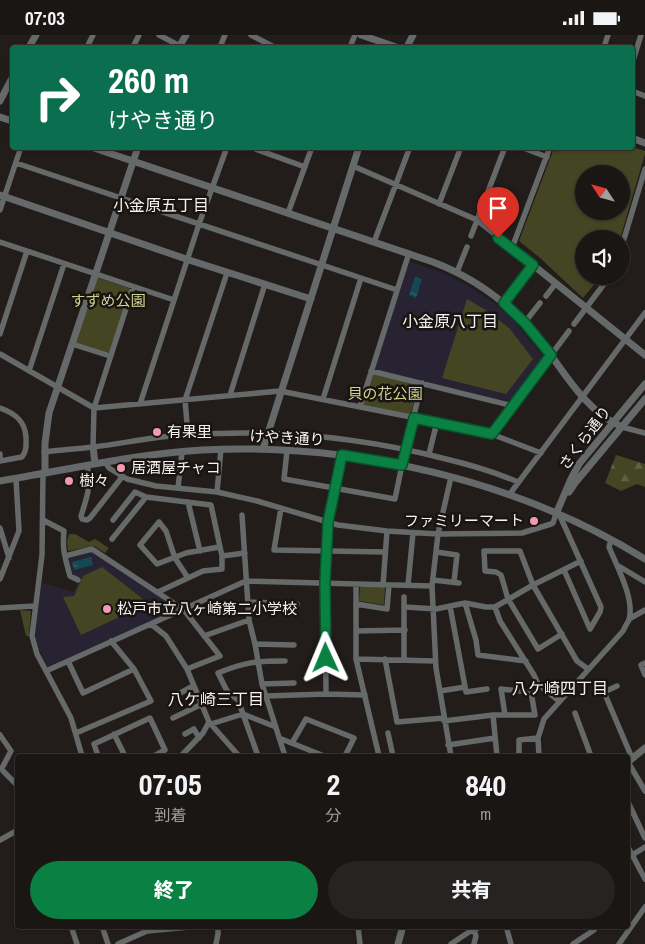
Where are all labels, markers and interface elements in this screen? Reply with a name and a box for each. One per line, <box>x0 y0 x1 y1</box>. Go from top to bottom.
text: 07:03 <box>25 5 65 31</box>
text: 260 m <box>108 57 189 104</box>
icon: right <box>25 65 90 130</box>
text: けやき通り <box>108 105 218 135</box>
north arrow <box>575 165 630 220</box>
map controls <box>575 165 630 285</box>
pin <box>477 187 519 238</box>
district label: 小金原五丁目 <box>113 194 209 216</box>
icon: arrive <box>484 194 512 222</box>
button: sound <box>575 230 630 285</box>
park label: すずめ公園 <box>70 290 146 311</box>
district label: 小金原八丁目 <box>402 310 498 332</box>
park label: 貝の花公園 <box>347 383 423 404</box>
street label: さくら通り <box>554 401 616 474</box>
place label: 有果里 <box>167 421 212 442</box>
street label: けやき通り <box>249 425 325 450</box>
marker: 有果里 <box>151 426 163 438</box>
place label: 居酒屋チャコ <box>131 457 221 478</box>
marker: 居酒屋チャコ <box>115 462 127 474</box>
place label: 樹々 <box>79 470 109 491</box>
marker: 樹々 <box>63 475 75 487</box>
place label: ファミリーマート <box>404 510 524 531</box>
marker: ファミリーマート <box>528 515 540 527</box>
place label: 松戸市立八ヶ崎第二小学校 <box>117 598 297 619</box>
marker: 松戸市立八ヶ崎第二小学校 <box>101 603 113 615</box>
position arrow <box>299 631 351 683</box>
district label: 八ケ崎四丁目 <box>512 677 608 699</box>
district label: 八ケ崎三丁目 <box>168 688 264 710</box>
text: 07:05 <box>139 764 202 804</box>
text: 2 <box>327 764 340 804</box>
text: 840 <box>465 765 506 805</box>
text: m <box>480 803 491 825</box>
text: 到着 <box>154 804 186 826</box>
text: 分 <box>325 804 341 826</box>
button: 終了 <box>30 861 318 919</box>
button: 共有 <box>328 861 615 919</box>

